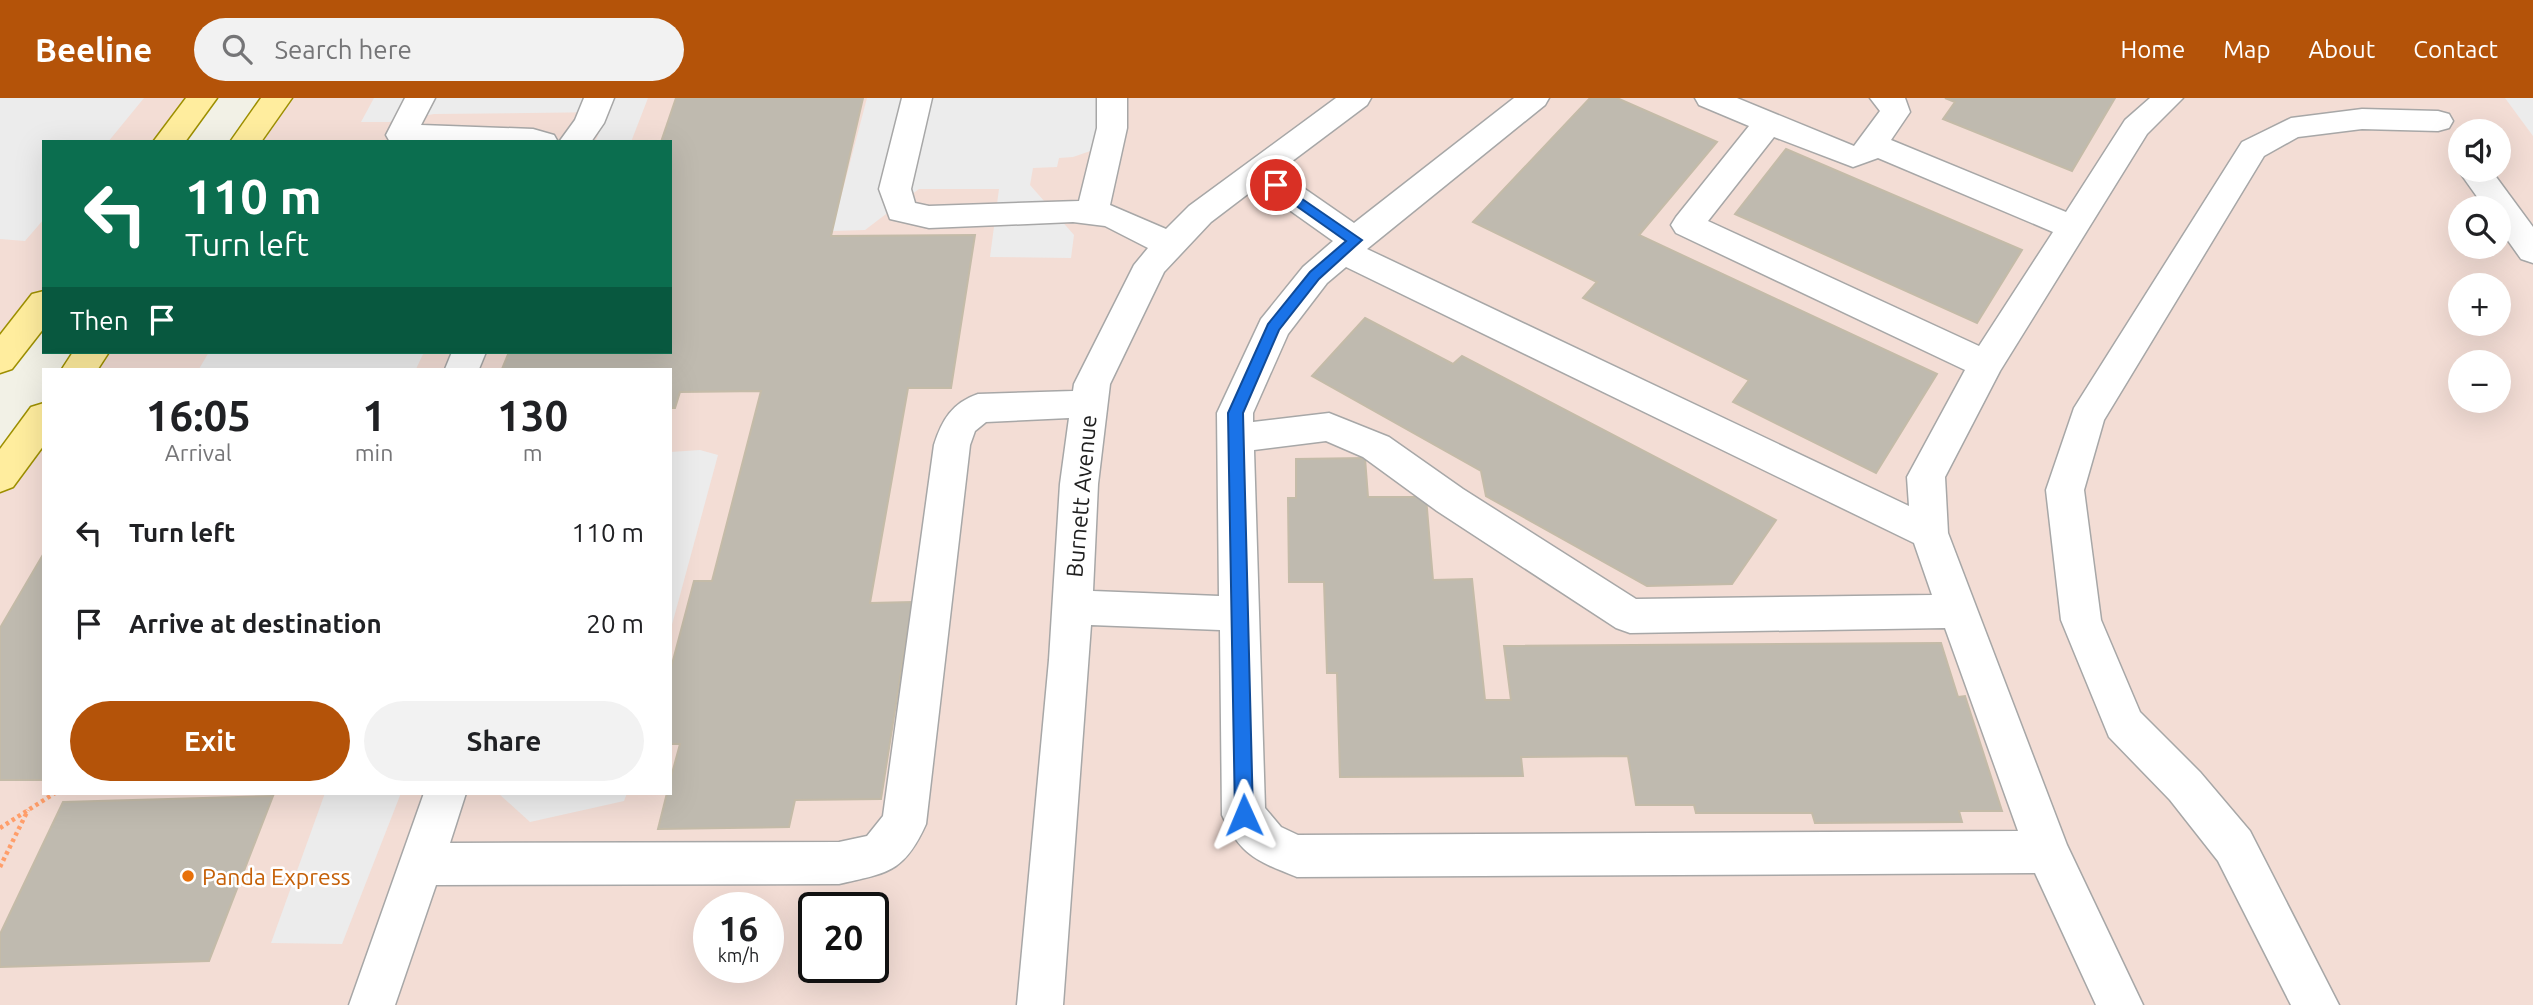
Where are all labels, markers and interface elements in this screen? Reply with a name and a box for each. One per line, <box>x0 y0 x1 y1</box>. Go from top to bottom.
search box <box>194 18 684 81</box>
icon: search <box>218 30 256 68</box>
text: Beeline <box>35 31 152 68</box>
text: Search here <box>274 35 412 64</box>
text: Home <box>2120 36 2185 63</box>
text: Map <box>2223 36 2270 63</box>
text: About <box>2308 36 2375 63</box>
text: Contact <box>2413 36 2498 63</box>
map controls <box>2448 119 2511 413</box>
button: sound <box>2448 119 2511 182</box>
pin <box>1246 155 1306 215</box>
icon: arrive <box>1257 166 1295 204</box>
icon: left <box>70 168 161 259</box>
text: 110 m <box>185 168 322 223</box>
button: search <box>2448 196 2511 259</box>
text: Turn left <box>185 226 309 262</box>
button: + <box>2448 273 2511 336</box>
icon: arrive <box>143 301 181 339</box>
text: Then <box>70 306 129 335</box>
button: − <box>2448 350 2511 413</box>
text: 16:05 <box>146 392 251 439</box>
text: 1 <box>362 392 386 439</box>
text: 130 <box>497 392 568 439</box>
street label: Burnett Avenue <box>1061 414 1101 578</box>
text: Arrival <box>165 440 232 465</box>
text: min <box>355 440 393 465</box>
text: m <box>523 440 543 465</box>
icon: left <box>70 514 108 552</box>
text: Turn left <box>129 518 235 547</box>
text: 110 m <box>572 518 644 547</box>
icon: arrive <box>70 605 108 643</box>
text: Arrive at destination <box>129 609 382 638</box>
text: 20 m <box>586 609 644 638</box>
button: Exit <box>70 701 350 781</box>
button: Share <box>364 701 644 781</box>
position arrow <box>1207 778 1281 852</box>
place label: Panda Express <box>202 864 351 889</box>
marker: Panda Express <box>180 868 196 884</box>
speed limit sign: 20 <box>798 892 889 983</box>
text: 16 <box>719 908 758 948</box>
text: km/h <box>718 945 759 965</box>

